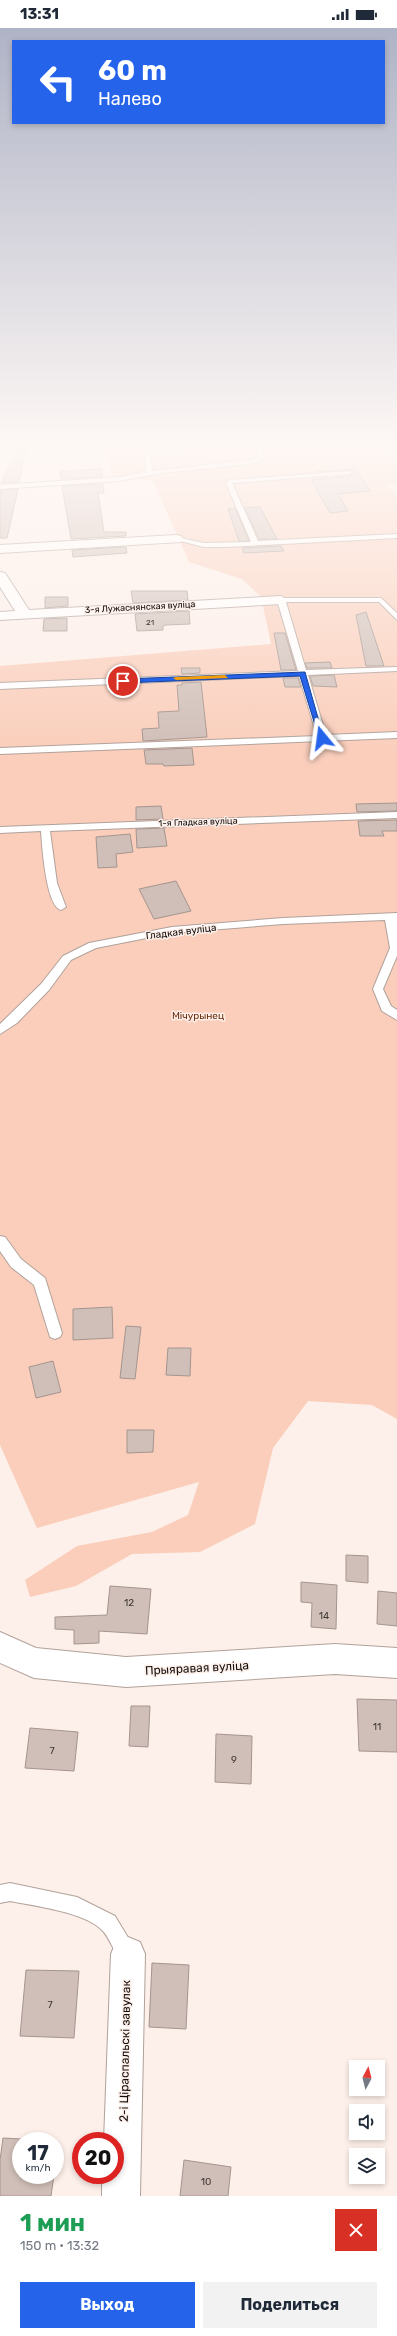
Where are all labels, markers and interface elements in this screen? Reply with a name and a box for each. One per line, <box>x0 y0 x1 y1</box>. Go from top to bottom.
text: 13:31 <box>20 5 59 23</box>
text: 60 m <box>98 54 167 87</box>
icon: left <box>32 56 84 108</box>
text: Налево <box>98 88 162 110</box>
street label: 3-я Лужаснянская вуліца <box>84 599 196 615</box>
house number: 21 <box>146 618 154 627</box>
pin <box>106 664 140 698</box>
icon: arrive <box>112 670 134 692</box>
position arrow <box>301 717 343 759</box>
street label: 1-я Гладкая вуліца <box>158 816 238 828</box>
street label: Гладкая вуліца <box>145 922 217 942</box>
park label: Мічурынец <box>172 1010 224 1022</box>
house number: 12 <box>124 1597 134 1609</box>
house number: 14 <box>319 1610 329 1622</box>
street label: Прыяравая вуліца <box>145 1658 249 1678</box>
house number: 11 <box>373 1721 381 1733</box>
house number: 7 <box>49 1745 55 1757</box>
house number: 9 <box>231 1754 237 1766</box>
street label: 2-і Ціраспальскі завулак <box>117 1979 133 2122</box>
house number: 7 <box>47 1999 53 2011</box>
north arrow <box>349 2060 385 2096</box>
map controls <box>349 2060 385 2184</box>
button: sound <box>349 2104 385 2140</box>
speed limit sign: 20 <box>72 2132 124 2184</box>
text: 17 <box>27 2141 49 2165</box>
button: layers <box>349 2148 385 2184</box>
text: km/h <box>26 2162 50 2174</box>
house number: 10 <box>201 2176 211 2188</box>
text: 1 мин <box>20 2209 85 2237</box>
button: close <box>335 2209 377 2251</box>
text: 150 m · 13:32 <box>20 2238 99 2253</box>
button: Выход <box>20 2282 195 2328</box>
button: Поделиться <box>203 2282 377 2328</box>

